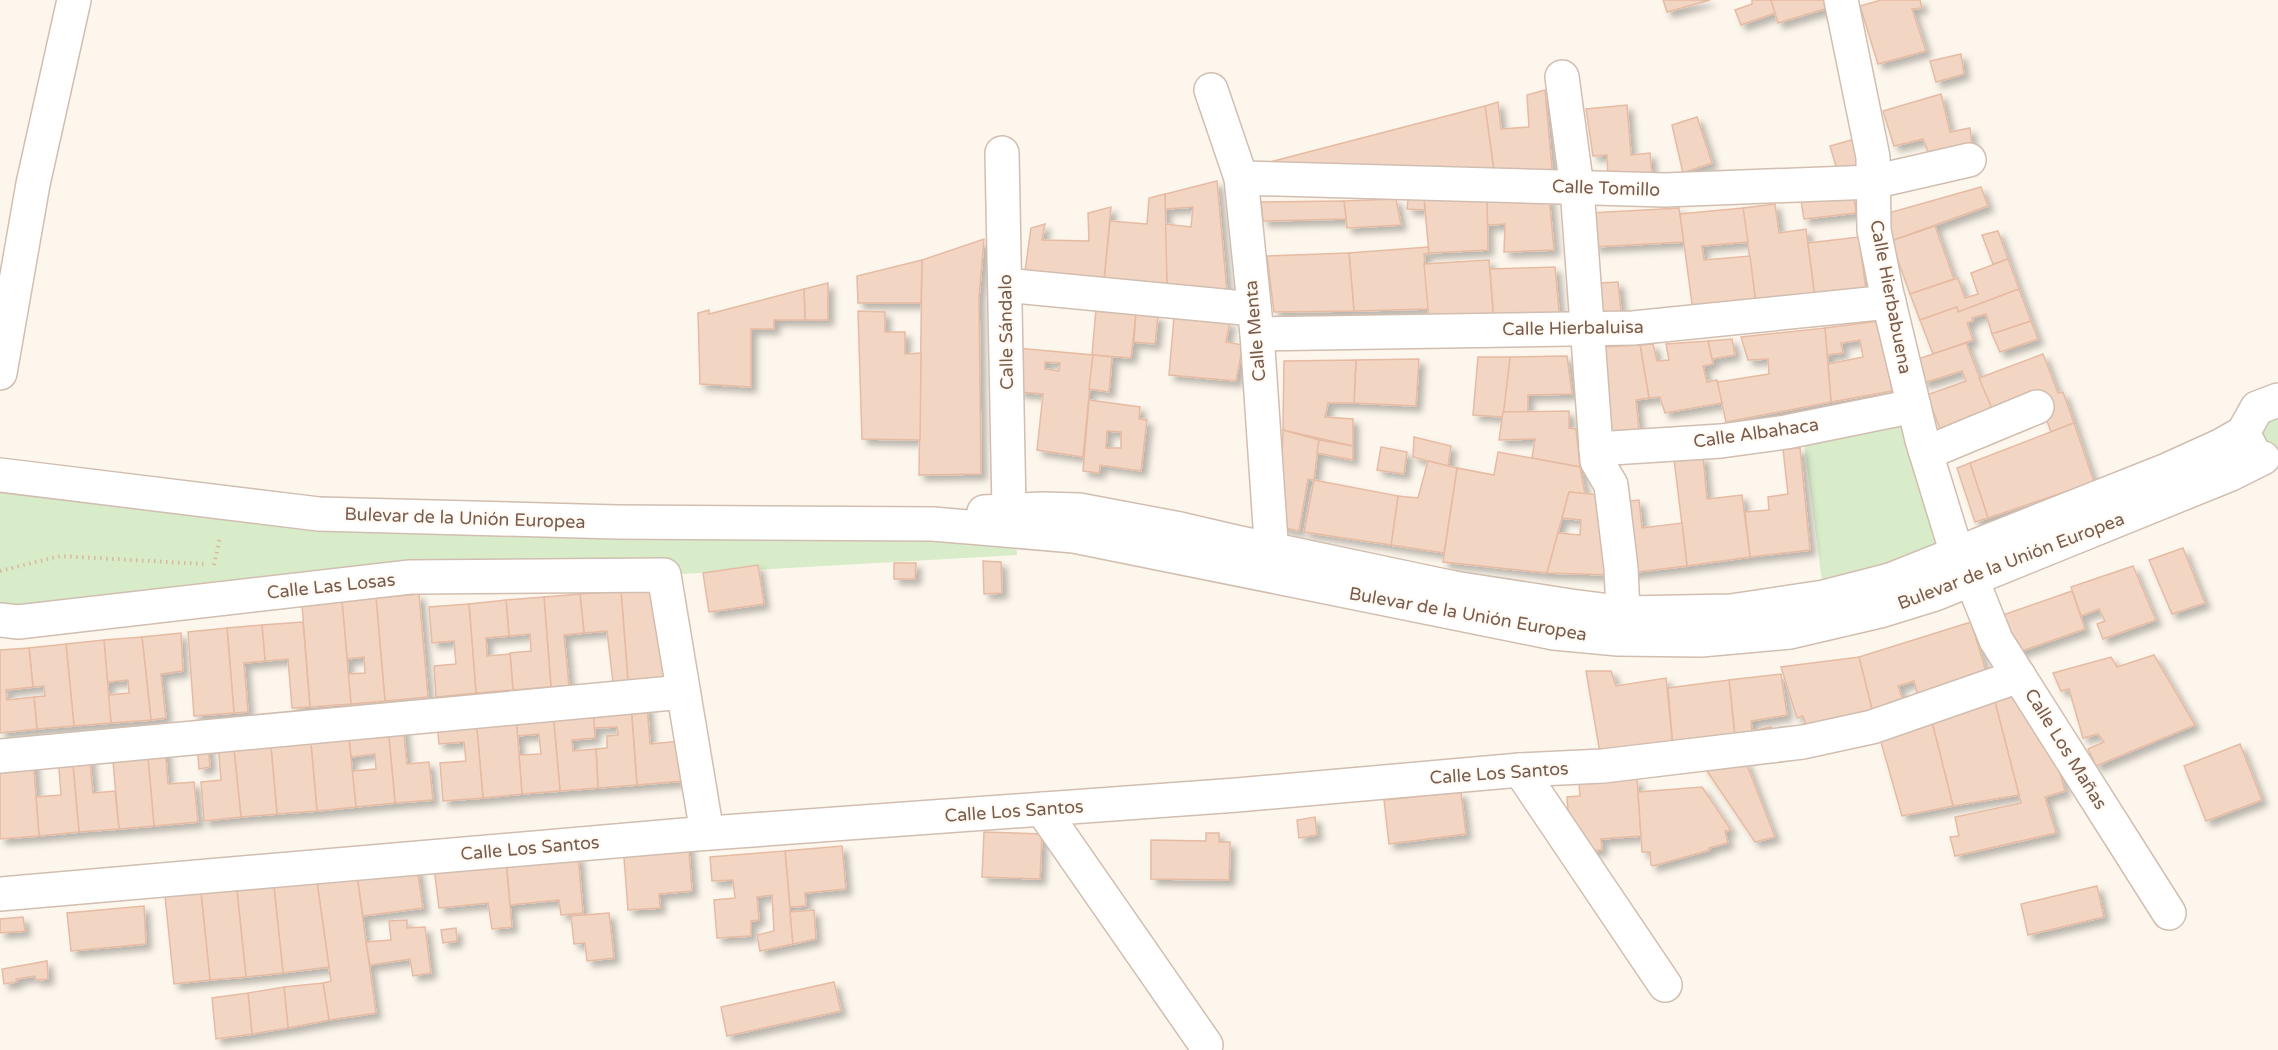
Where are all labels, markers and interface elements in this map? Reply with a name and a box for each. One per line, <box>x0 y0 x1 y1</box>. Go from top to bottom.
street label: Calle Tomillo <box>1552 175 1660 201</box>
street label: Calle Hierbabuena <box>1865 218 1917 376</box>
street label: Calle Sándalo <box>994 274 1018 390</box>
street label: Calle Menta <box>1240 279 1270 383</box>
street label: Calle Hierbaluisa <box>1502 316 1644 340</box>
street label: Calle Albahaca <box>1692 413 1820 453</box>
street label: Bulevar de la Unión Europea <box>344 503 586 533</box>
street label: Bulevar de la Unión Europea <box>1894 507 2128 615</box>
street label: Calle Las Losas <box>266 568 396 604</box>
street label: Bulevar de la Unión Europea <box>1347 582 1589 646</box>
street label: Calle Los Mañas <box>2020 685 2112 813</box>
street label: Calle Los Santos <box>1429 757 1569 789</box>
street label: Calle Los Santos <box>944 795 1084 827</box>
street label: Calle Los Santos <box>460 831 600 865</box>

